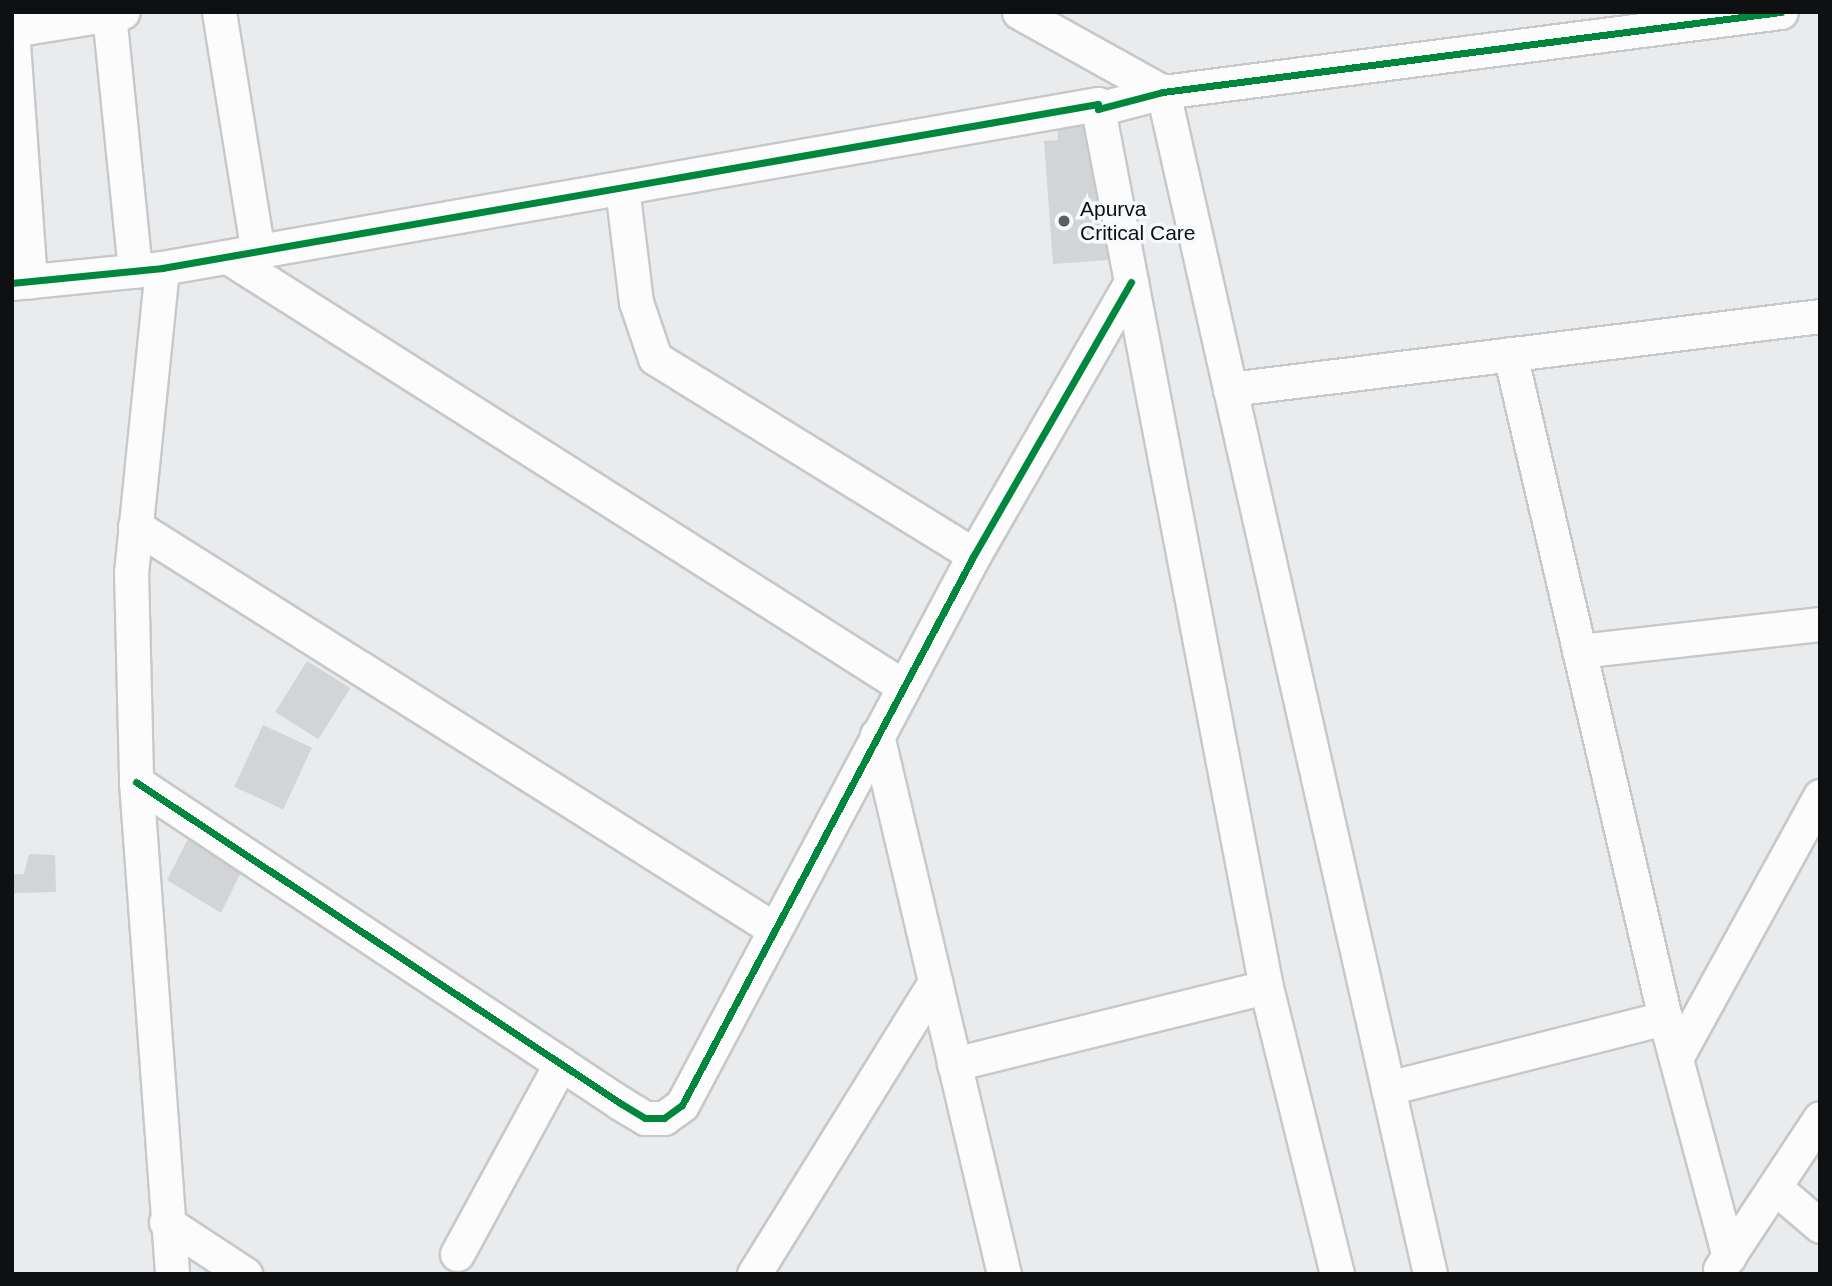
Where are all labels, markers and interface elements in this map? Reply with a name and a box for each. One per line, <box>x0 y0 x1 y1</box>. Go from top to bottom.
place label: Apurva Critical Care <box>1080 196 1196 246</box>
marker: Apurva Critical Care <box>1054 211 1074 231</box>

